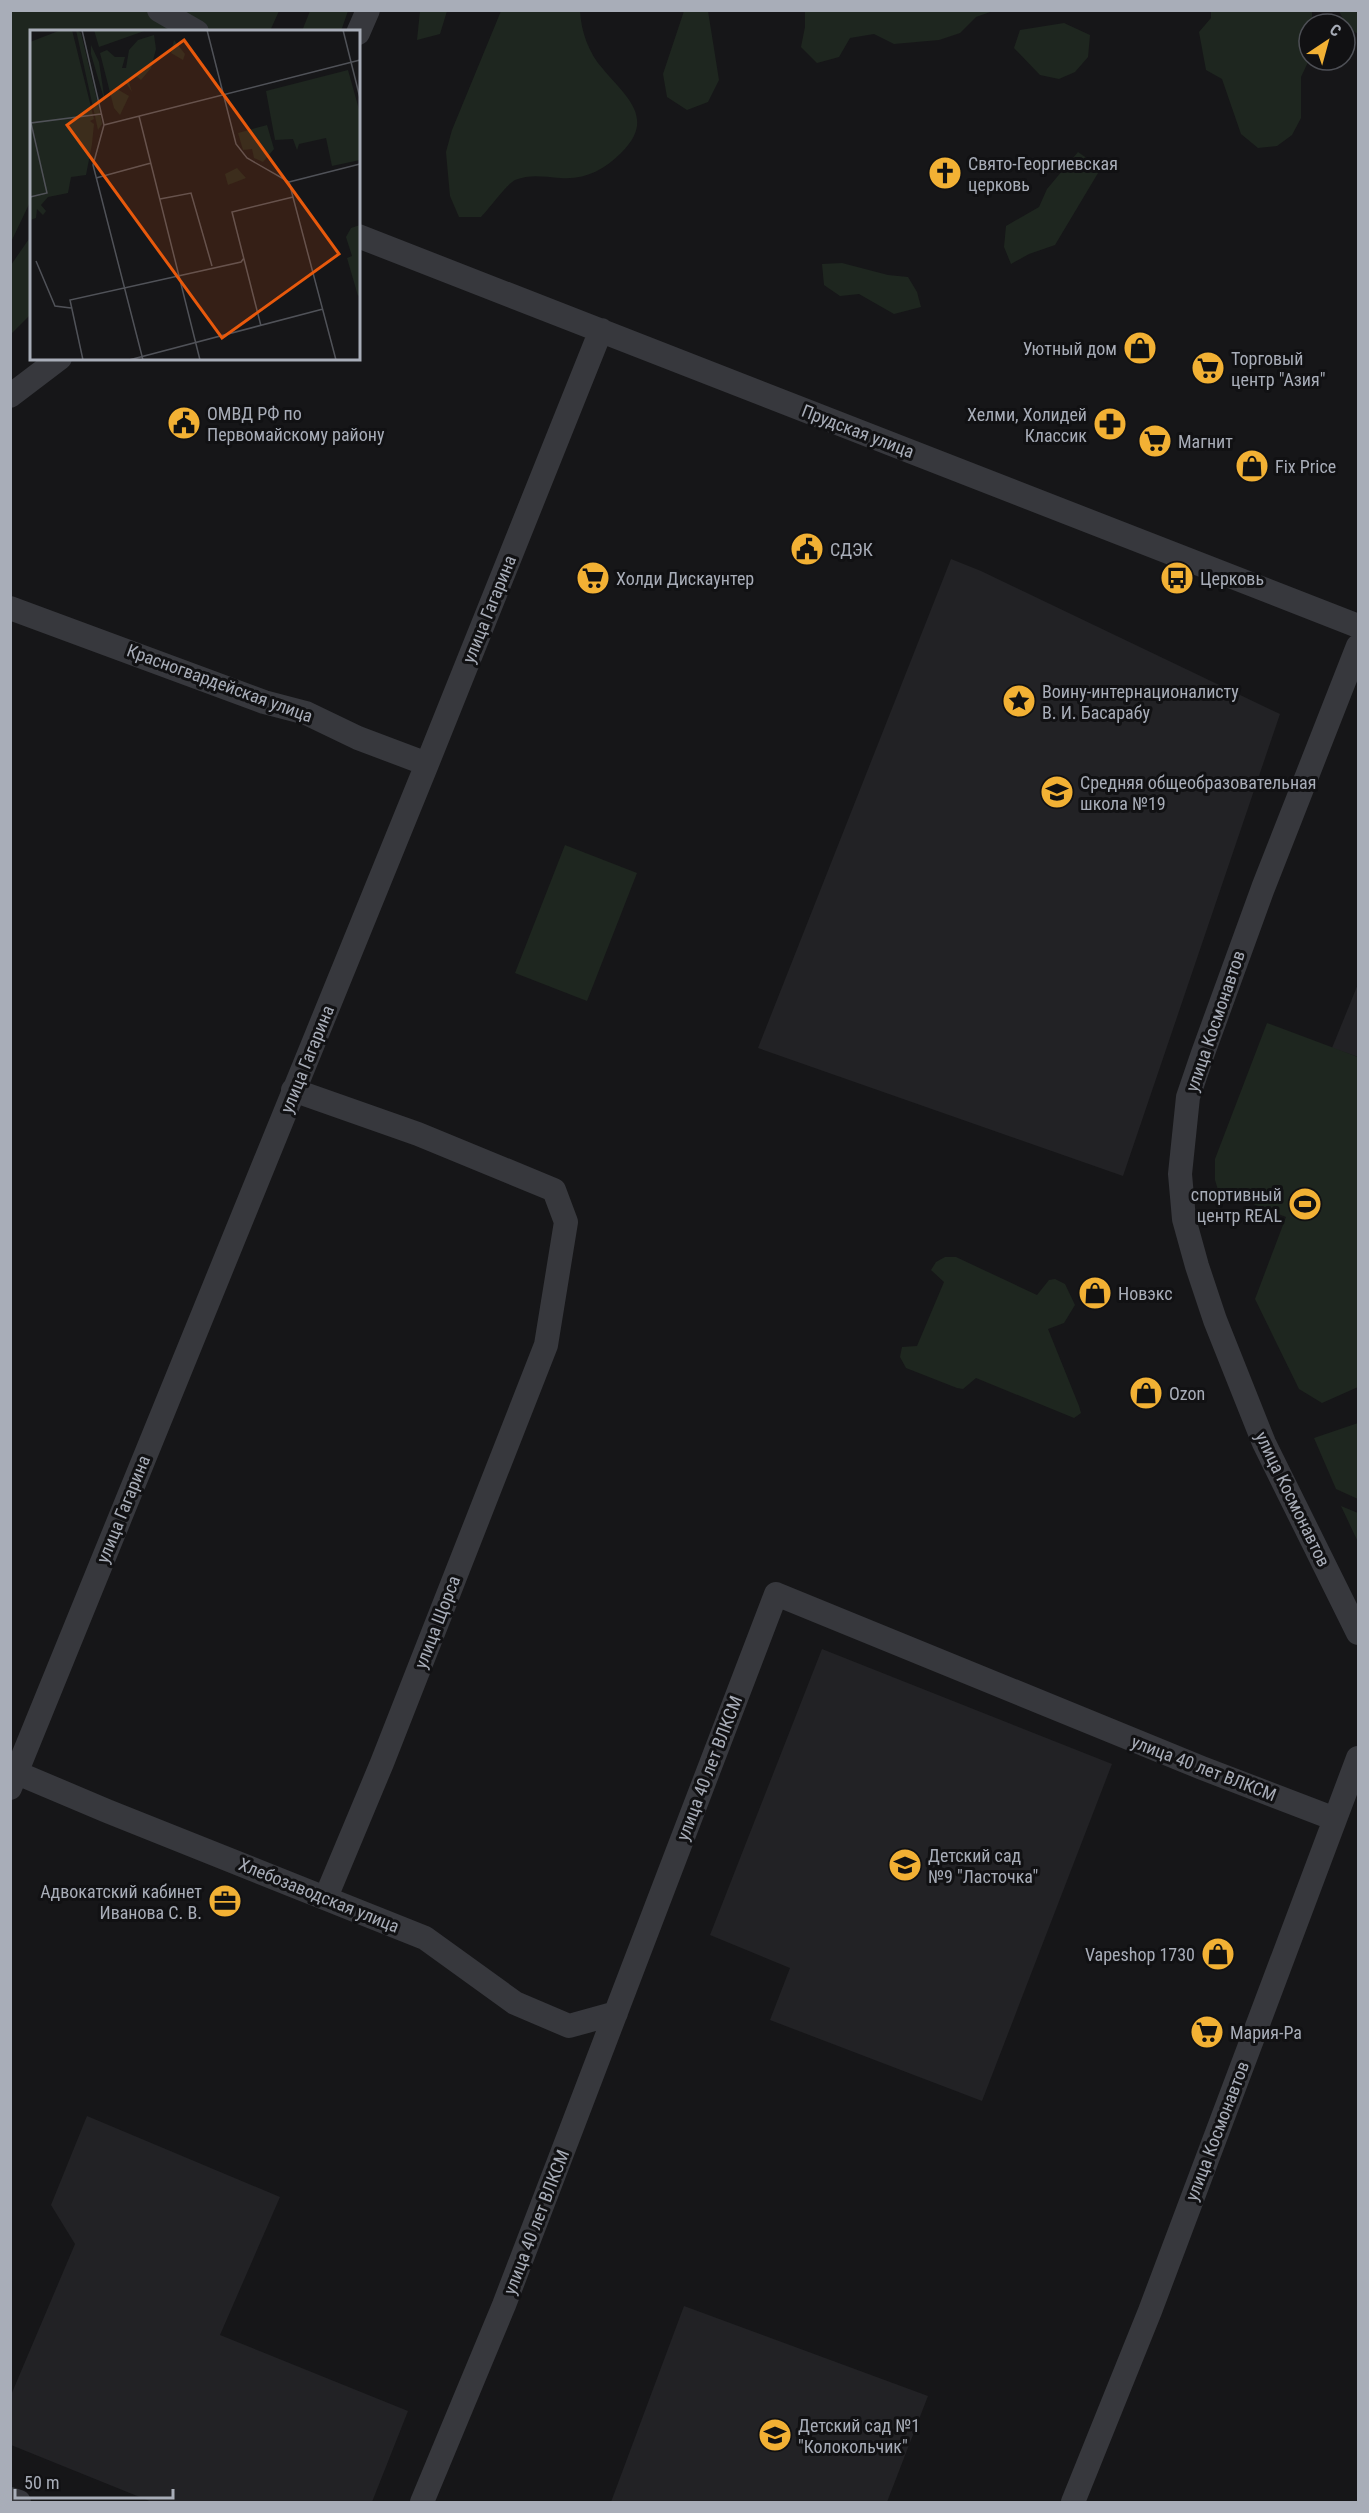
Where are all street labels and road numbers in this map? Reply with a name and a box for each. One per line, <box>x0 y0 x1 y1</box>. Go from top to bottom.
street label: Прудская улица <box>799 400 917 462</box>
street label: улица Гагарина <box>458 552 520 666</box>
street label: Красногвардейская улица <box>124 640 316 726</box>
street label: улица Космонавтов <box>1181 948 1249 1094</box>
street label: улица Гагарина <box>276 1002 338 1116</box>
street label: улица Космонавтов <box>1251 1428 1335 1570</box>
street label: улица Гагарина <box>92 1452 154 1566</box>
street label: улица Щорса <box>410 1573 464 1671</box>
street label: улица 40 лет ВЛКСМ <box>672 1693 746 1843</box>
street label: улица 40 лет ВЛКСМ <box>1129 1731 1279 1805</box>
street label: Хлебозаводская улица <box>236 1853 402 1937</box>
street label: улица Космонавтов <box>1181 2058 1253 2204</box>
street label: улица 40 лет ВЛКСМ <box>499 2147 573 2297</box>

